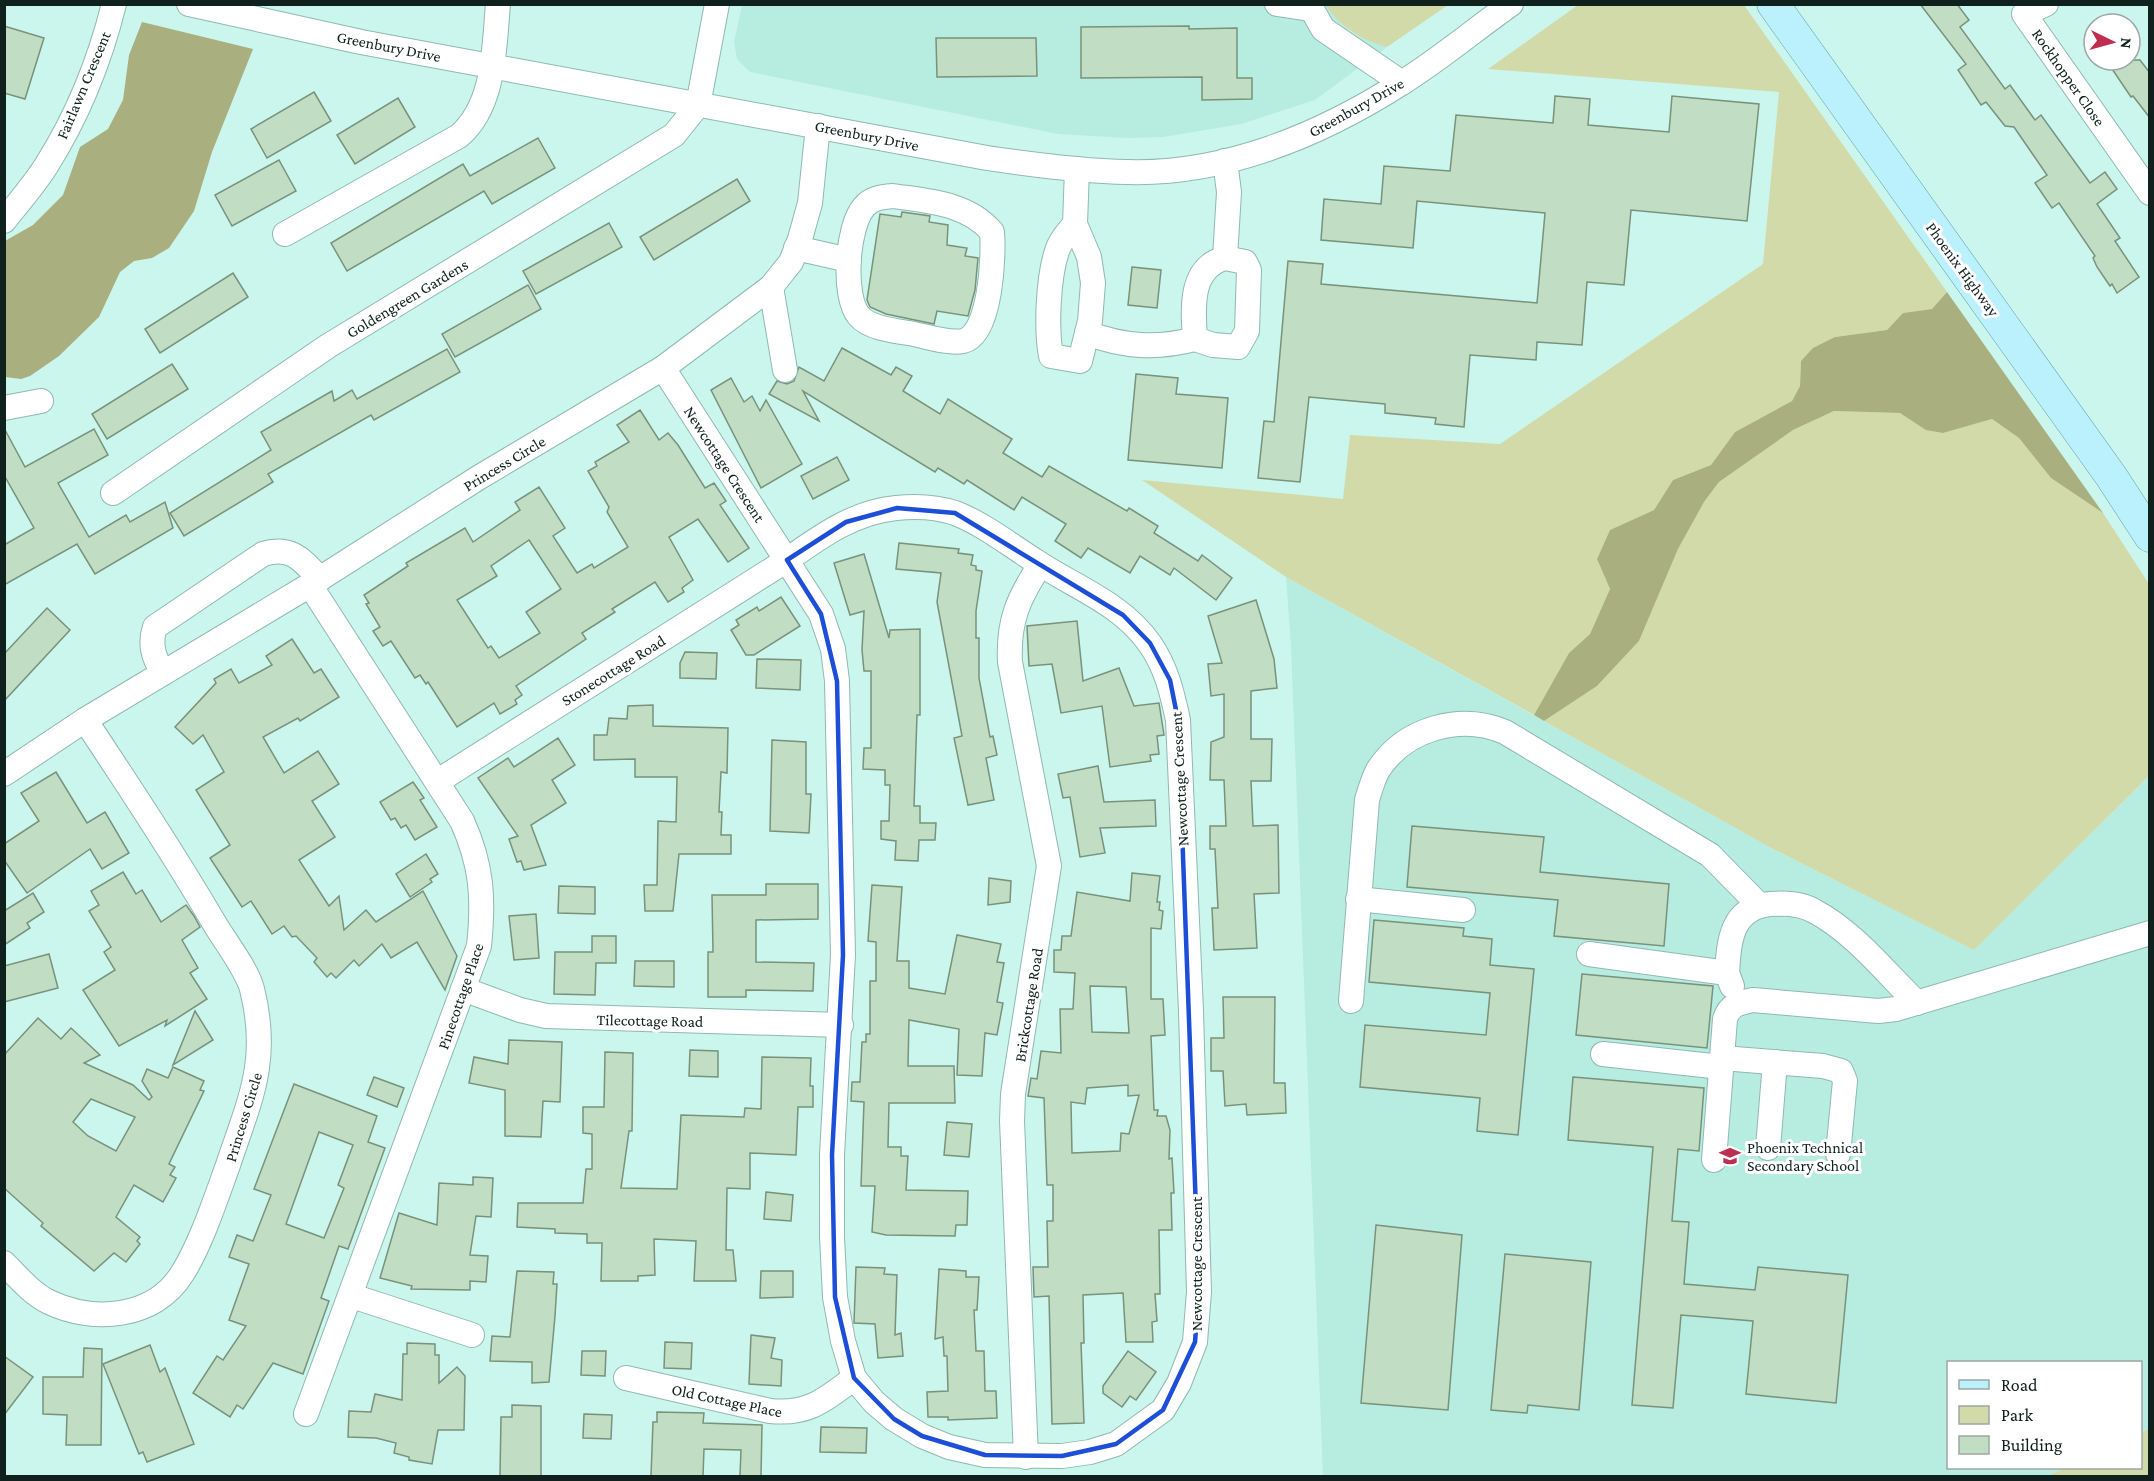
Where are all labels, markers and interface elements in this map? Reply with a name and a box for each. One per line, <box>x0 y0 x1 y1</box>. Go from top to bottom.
north arrow <box>2082 12 2142 72</box>
street label: Rockhopper Close <box>2028 25 2108 130</box>
street label: Fairlawn Crescent <box>53 28 114 142</box>
street label: Greenbury Drive <box>335 28 442 66</box>
text: N <box>2117 37 2135 50</box>
street label: Greenbury Drive <box>1306 74 1407 141</box>
street label: Greenbury Drive <box>813 117 920 155</box>
street label: Phoenix Highway <box>1922 219 2003 321</box>
street label: Goldengreen Gardens <box>344 256 471 342</box>
street label: Newcottage Crescent <box>680 403 769 527</box>
street label: Princess Circle <box>460 432 548 495</box>
street label: Stonecottage Road <box>558 631 669 710</box>
street label: Newcottage Crescent <box>1167 710 1193 847</box>
street label: Pinecottage Place <box>434 941 488 1052</box>
street label: Brickcottage Road <box>1011 946 1047 1063</box>
street label: Tilecottage Road <box>596 1011 704 1031</box>
street label: Princess Circle <box>222 1070 265 1164</box>
place label: Phoenix Technical Secondary School <box>1747 1139 1863 1175</box>
school or university icon: Phoenix Technical Secondary School <box>1718 1144 1742 1168</box>
street label: Newcottage Crescent <box>1188 1196 1206 1331</box>
legend <box>1947 1361 2142 1469</box>
text: Road <box>2001 1375 2038 1395</box>
street label: Old Cottage Place <box>670 1380 784 1421</box>
text: Park <box>2001 1405 2033 1425</box>
text: Building <box>2001 1435 2063 1455</box>

